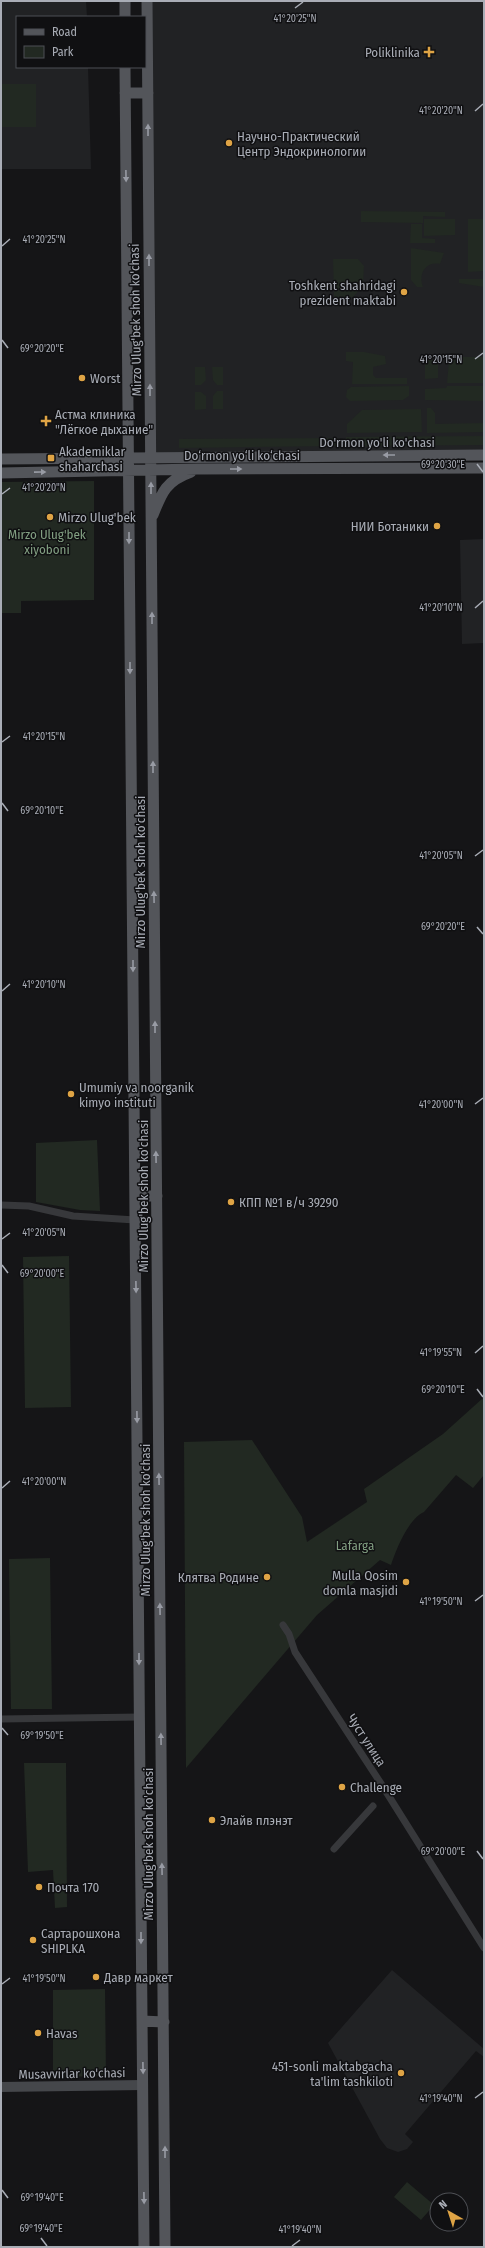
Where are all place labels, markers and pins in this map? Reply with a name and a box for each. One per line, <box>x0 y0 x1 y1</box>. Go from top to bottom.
place label: Poliklinika <box>365 45 420 60</box>
marker: Poliklinika <box>423 46 435 58</box>
place label: Научно-Практический Центр Эндокринологии <box>237 129 366 159</box>
marker: Научно-Практический Центр Эндокринологии <box>224 138 234 148</box>
place label: Toshkent shahridagi prezident maktabi <box>289 278 396 308</box>
marker: Toshkent shahridagi prezident maktabi <box>399 287 409 297</box>
place label: Worst <box>90 371 121 386</box>
marker: Worst <box>77 373 87 383</box>
place label: Астма клиника "Лёгкое дыхание" <box>55 407 153 437</box>
marker: Астма клиника "Лёгкое дыхание" <box>40 415 52 427</box>
place label: Akademiklar shaharchasi <box>59 444 126 474</box>
marker: Akademiklar shaharchasi <box>46 453 56 463</box>
place label: Mirzo Ulug'bek <box>58 510 137 525</box>
marker: Mirzo Ulug'bek <box>45 512 55 522</box>
place label: НИИ Ботаники <box>351 519 429 534</box>
marker: НИИ Ботаники <box>432 521 442 531</box>
place label: Umumiy va noorganik kimyo instituti <box>79 1080 195 1110</box>
marker: Umumiy va noorganik kimyo instituti <box>66 1089 76 1099</box>
place label: КПП №1 в/ч 39290 <box>239 1195 339 1210</box>
marker: КПП №1 в/ч 39290 <box>226 1197 236 1207</box>
place label: Mulla Qosim domla masjidi <box>323 1568 398 1598</box>
place label: Клятва Родине <box>178 1570 259 1585</box>
marker: Клятва Родине <box>262 1572 272 1582</box>
marker: Mulla Qosim domla masjidi <box>401 1577 411 1587</box>
place label: Challenge <box>350 1780 402 1795</box>
marker: Challenge <box>337 1782 347 1792</box>
place label: Элайв плэнэт <box>220 1813 293 1828</box>
marker: Элайв плэнэт <box>207 1815 217 1825</box>
place label: Почта 170 <box>47 1880 100 1895</box>
marker: Почта 170 <box>34 1882 44 1892</box>
place label: Сартарошхона SHIPLKA <box>41 1926 120 1956</box>
marker: Сартарошхона SHIPLKA <box>28 1935 38 1945</box>
place label: Давр маркет <box>103 1970 173 1985</box>
marker: Давр маркет <box>91 1972 101 1982</box>
place label: Havas <box>46 2026 78 2041</box>
marker: Havas <box>33 2028 43 2038</box>
place label: 451-sonli maktabgacha ta'lim tashkiloti <box>272 2059 393 2089</box>
marker: 451-sonli maktabgacha ta'lim tashkiloti <box>396 2068 406 2078</box>

